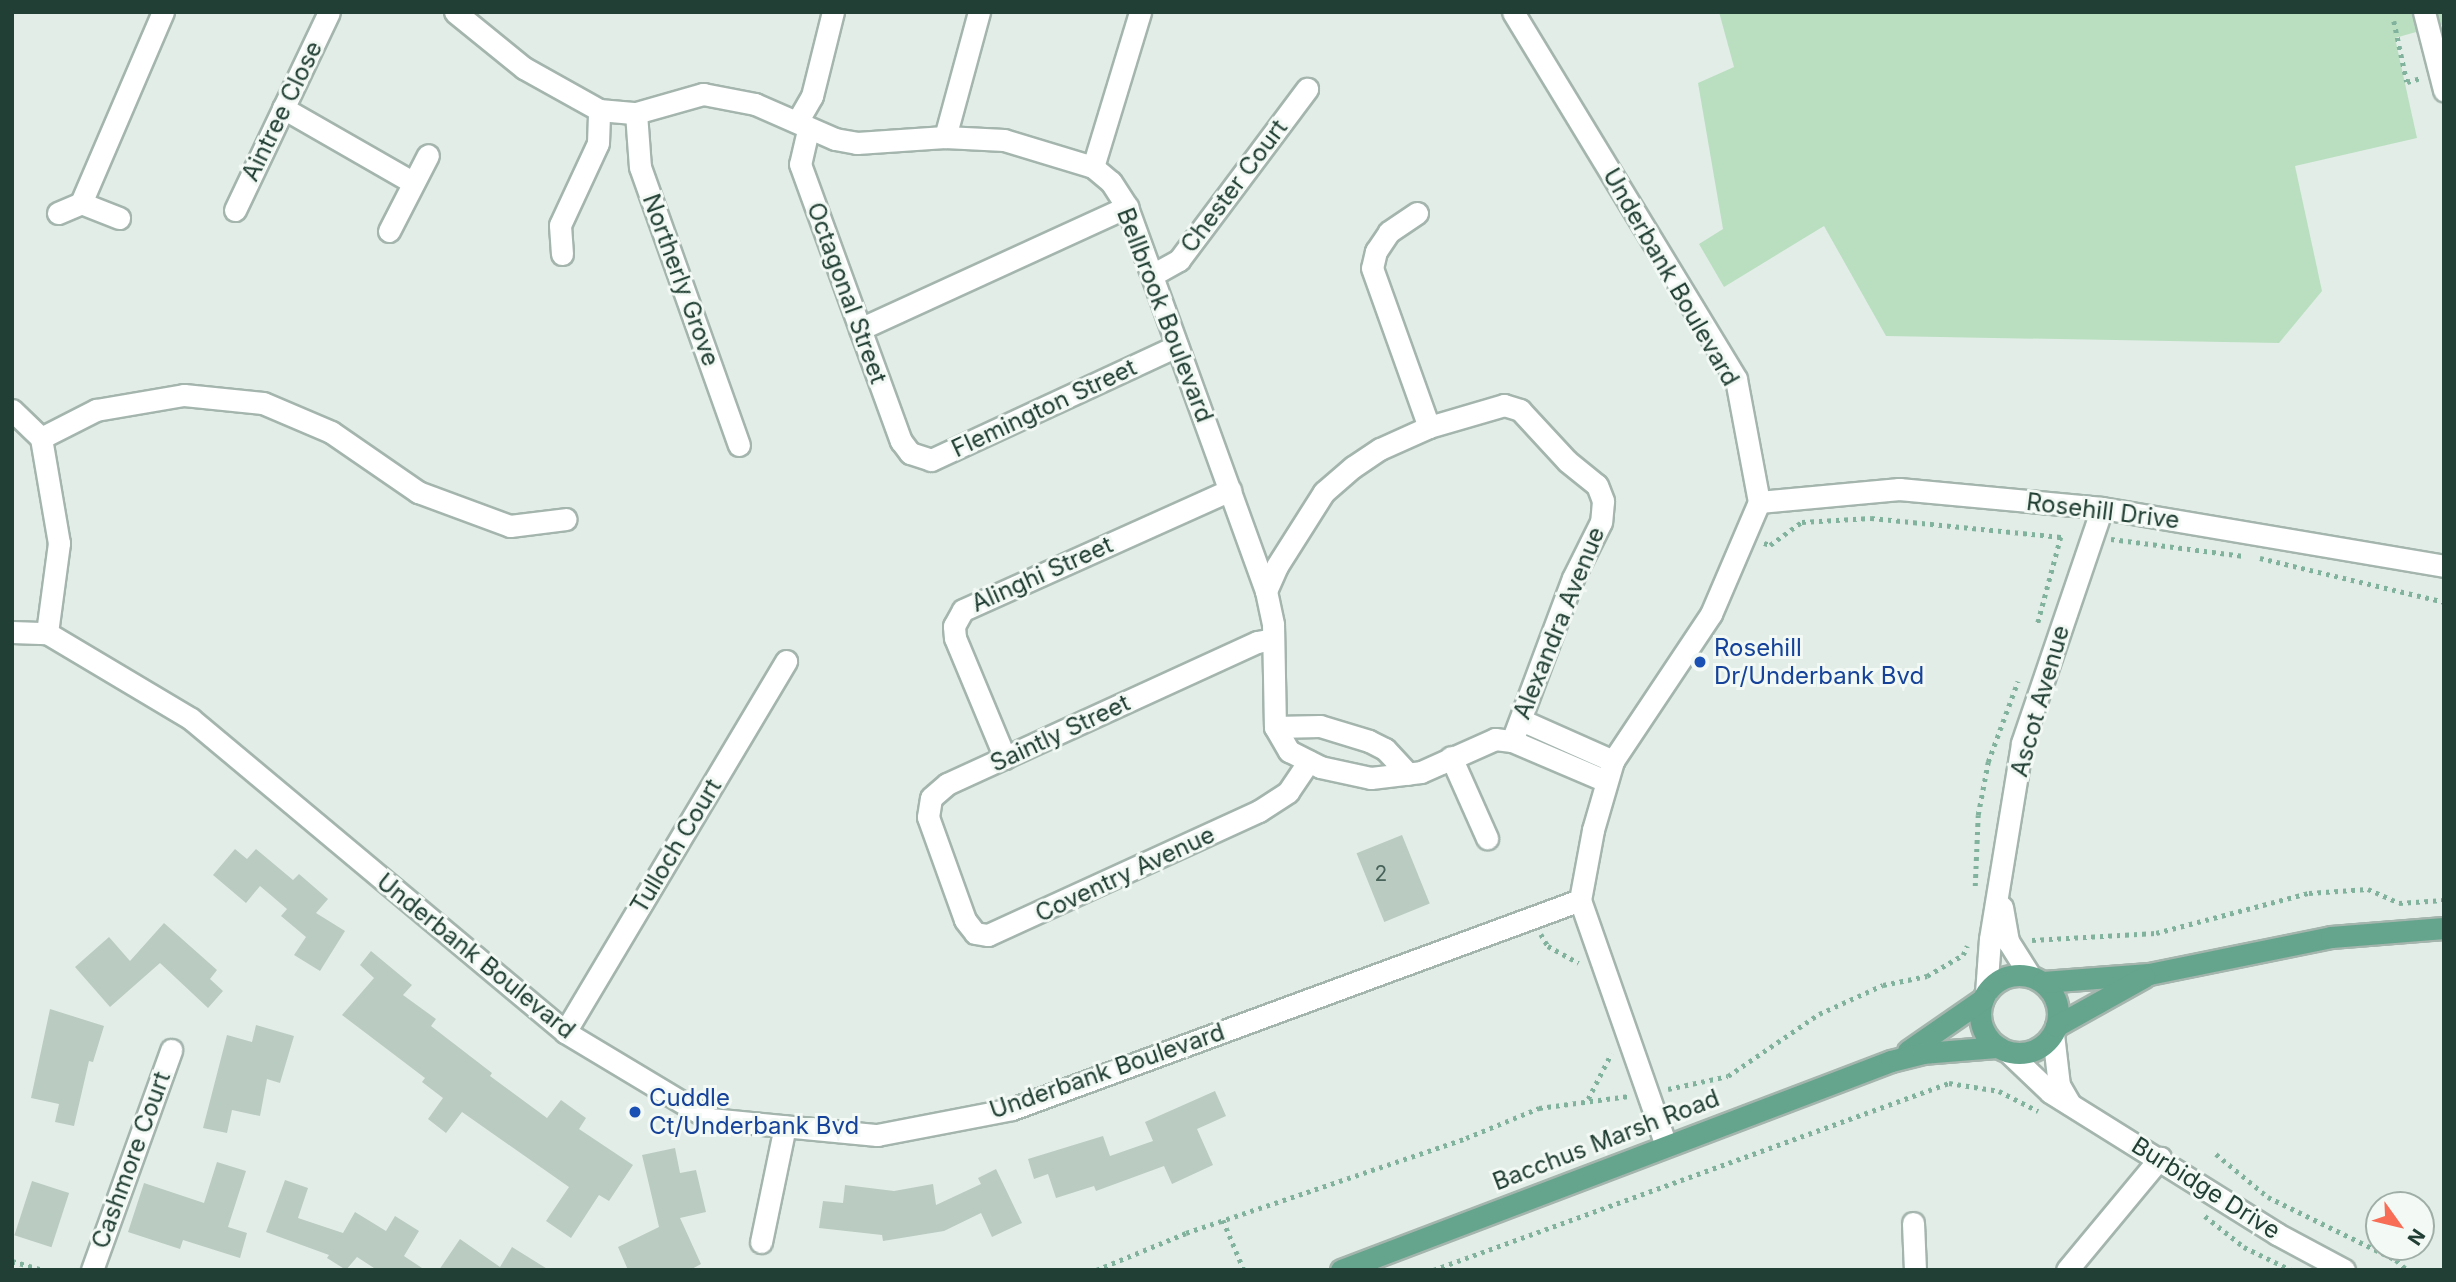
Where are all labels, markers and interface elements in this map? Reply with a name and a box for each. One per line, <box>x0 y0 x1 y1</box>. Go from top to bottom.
street label: Aintree Close <box>236 36 328 186</box>
street label: Chester Court <box>1175 114 1293 258</box>
street label: Underbank Boulevard <box>1597 163 1745 391</box>
street label: Northerly Grove <box>637 190 725 370</box>
street label: Octagonal Street <box>801 199 893 387</box>
street label: Bellbrook Boulevard <box>1111 204 1219 426</box>
street label: Flemington Street <box>947 353 1141 463</box>
street label: Rosehill Drive <box>2025 487 2181 535</box>
street label: Alexandra Avenue <box>1507 523 1611 723</box>
street label: Alinghi Street <box>967 530 1117 618</box>
street label: Ascot Avenue <box>2005 622 2075 780</box>
place label: Rosehill Dr/Underbank Bvd <box>1714 634 1924 690</box>
marker: Rosehill Dr/Underbank Bvd <box>1692 654 1708 670</box>
street label: Saintly Street <box>986 688 1134 778</box>
street label: Tulloch Court <box>625 773 727 919</box>
street label: Coventry Avenue <box>1031 820 1219 928</box>
house number: 2 <box>1375 861 1387 887</box>
street label: Underbank Boulevard <box>371 867 581 1045</box>
street label: Underbank Boulevard <box>986 1017 1228 1125</box>
street label: Cashmore Court <box>86 1068 176 1252</box>
place label: Cuddle Ct/Underbank Bvd <box>649 1084 859 1140</box>
street label: Bacchus Marsh Road <box>1489 1084 1723 1196</box>
marker: Cuddle Ct/Underbank Bvd <box>627 1104 643 1120</box>
street label: Burbidge Drive <box>2126 1131 2286 1245</box>
north arrow <box>2365 1191 2435 1261</box>
text: N <box>2403 1224 2430 1249</box>

